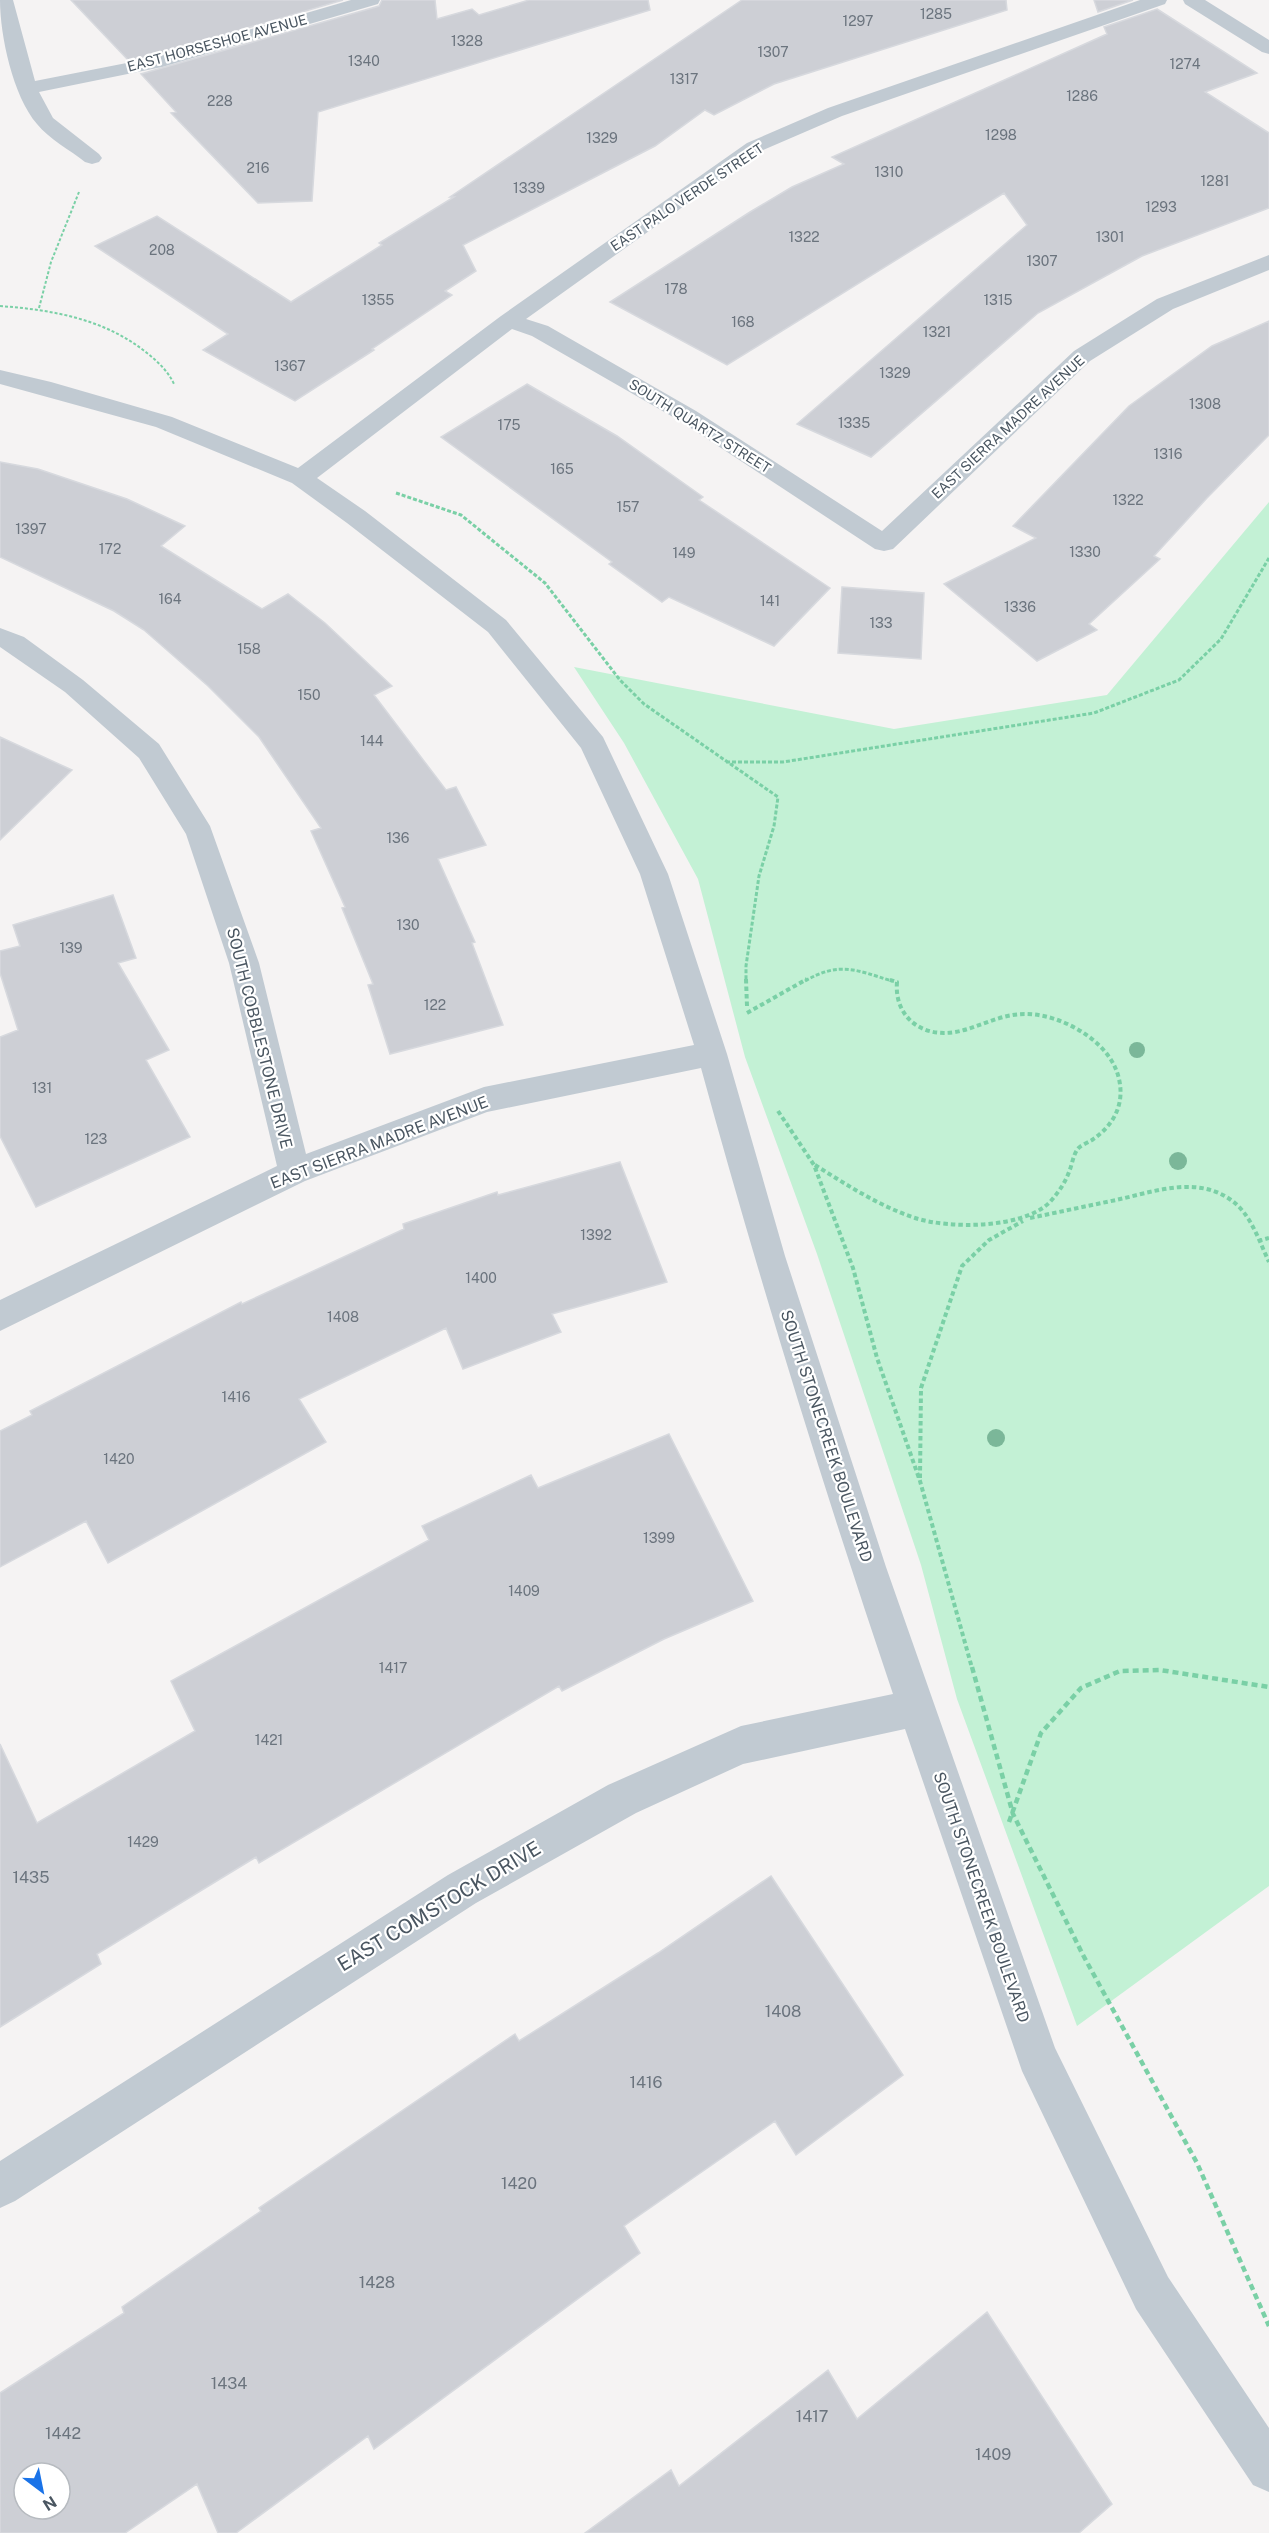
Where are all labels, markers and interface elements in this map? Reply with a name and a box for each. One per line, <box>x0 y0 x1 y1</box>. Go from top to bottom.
house number: 1285 <box>920 6 952 22</box>
street label: EAST HORSESHOE AVENUE <box>125 11 309 75</box>
house number: 1297 <box>843 13 873 29</box>
house number: 1328 <box>451 33 483 49</box>
house number: 1307 <box>757 44 789 60</box>
house number: 1340 <box>348 53 380 69</box>
house number: 1274 <box>1170 56 1201 72</box>
house number: 1317 <box>670 71 698 87</box>
house number: 1286 <box>1066 88 1098 104</box>
house number: 228 <box>207 93 233 109</box>
house number: 1298 <box>985 127 1017 143</box>
house number: 1329 <box>586 130 618 146</box>
street label: EAST PALO VERDE STREET <box>608 140 766 254</box>
house number: 216 <box>247 160 270 176</box>
house number: 1310 <box>875 164 903 180</box>
house number: 1281 <box>1201 173 1229 189</box>
house number: 1339 <box>513 180 545 196</box>
house number: 1293 <box>1145 199 1177 215</box>
house number: 1322 <box>788 229 820 245</box>
house number: 1301 <box>1096 229 1124 245</box>
house number: 208 <box>149 242 175 258</box>
house number: 1307 <box>1026 253 1058 269</box>
house number: 178 <box>665 281 687 297</box>
house number: 1355 <box>362 292 394 308</box>
house number: 1315 <box>983 292 1013 308</box>
house number: 168 <box>731 314 755 330</box>
house number: 1321 <box>923 324 951 340</box>
street label: EAST SIERRA MADRE AVENUE <box>928 352 1088 502</box>
house number: 1367 <box>274 358 306 374</box>
house number: 1329 <box>879 365 911 381</box>
street label: SOUTH QUARTZ STREET <box>626 376 774 476</box>
house number: 1308 <box>1189 396 1221 412</box>
house number: 1335 <box>838 415 870 431</box>
house number: 175 <box>497 417 521 433</box>
house number: 1316 <box>1154 446 1183 462</box>
house number: 165 <box>550 461 574 477</box>
house number: 1322 <box>1112 492 1144 508</box>
house number: 157 <box>616 499 640 515</box>
house number: 1397 <box>15 521 47 537</box>
house number: 172 <box>99 541 121 557</box>
house number: 1330 <box>1069 544 1101 560</box>
house number: 149 <box>672 545 696 561</box>
house number: 164 <box>158 591 182 607</box>
house number: 141 <box>760 593 780 609</box>
house number: 1336 <box>1004 599 1036 615</box>
house number: 133 <box>869 615 893 631</box>
house number: 158 <box>237 641 261 657</box>
house number: 150 <box>297 687 321 703</box>
house number: 144 <box>360 733 384 749</box>
house number: 136 <box>386 830 410 846</box>
house number: 130 <box>397 917 420 933</box>
street label: SOUTH COBBLESTONE DRIVE <box>223 926 296 1151</box>
house number: 139 <box>59 940 83 956</box>
house number: 122 <box>424 997 446 1013</box>
house number: 131 <box>32 1080 52 1096</box>
street label: EAST SIERRA MADRE AVENUE <box>268 1092 491 1193</box>
house number: 123 <box>85 1131 108 1147</box>
house number: 1392 <box>580 1227 612 1243</box>
house number: 1400 <box>465 1270 497 1286</box>
street label: SOUTH STONECREEK BOULEVARD <box>777 1308 876 1565</box>
house number: 1408 <box>327 1309 359 1325</box>
house number: 1416 <box>222 1389 251 1405</box>
house number: 1420 <box>103 1451 135 1467</box>
house number: 1399 <box>643 1530 675 1546</box>
house number: 1409 <box>508 1583 540 1599</box>
house number: 1417 <box>379 1660 407 1676</box>
house number: 1421 <box>255 1732 283 1748</box>
street label: SOUTH STONECREEK BOULEVARD <box>930 1769 1033 2025</box>
house number: 1429 <box>127 1834 159 1850</box>
street label: EAST COMSTOCK DRIVE <box>333 1836 545 1976</box>
house number: 1435 <box>13 1868 49 1887</box>
house number: 1408 <box>765 2002 801 2021</box>
house number: 1416 <box>629 2073 663 2092</box>
house number: 1420 <box>501 2174 537 2193</box>
house number: 1428 <box>359 2273 395 2292</box>
house number: 1434 <box>211 2374 247 2393</box>
house number: 1417 <box>796 2407 828 2426</box>
house number: 1442 <box>45 2424 81 2443</box>
house number: 1409 <box>975 2445 1011 2464</box>
north arrow <box>12 2461 72 2521</box>
text: N <box>39 2492 60 2515</box>

